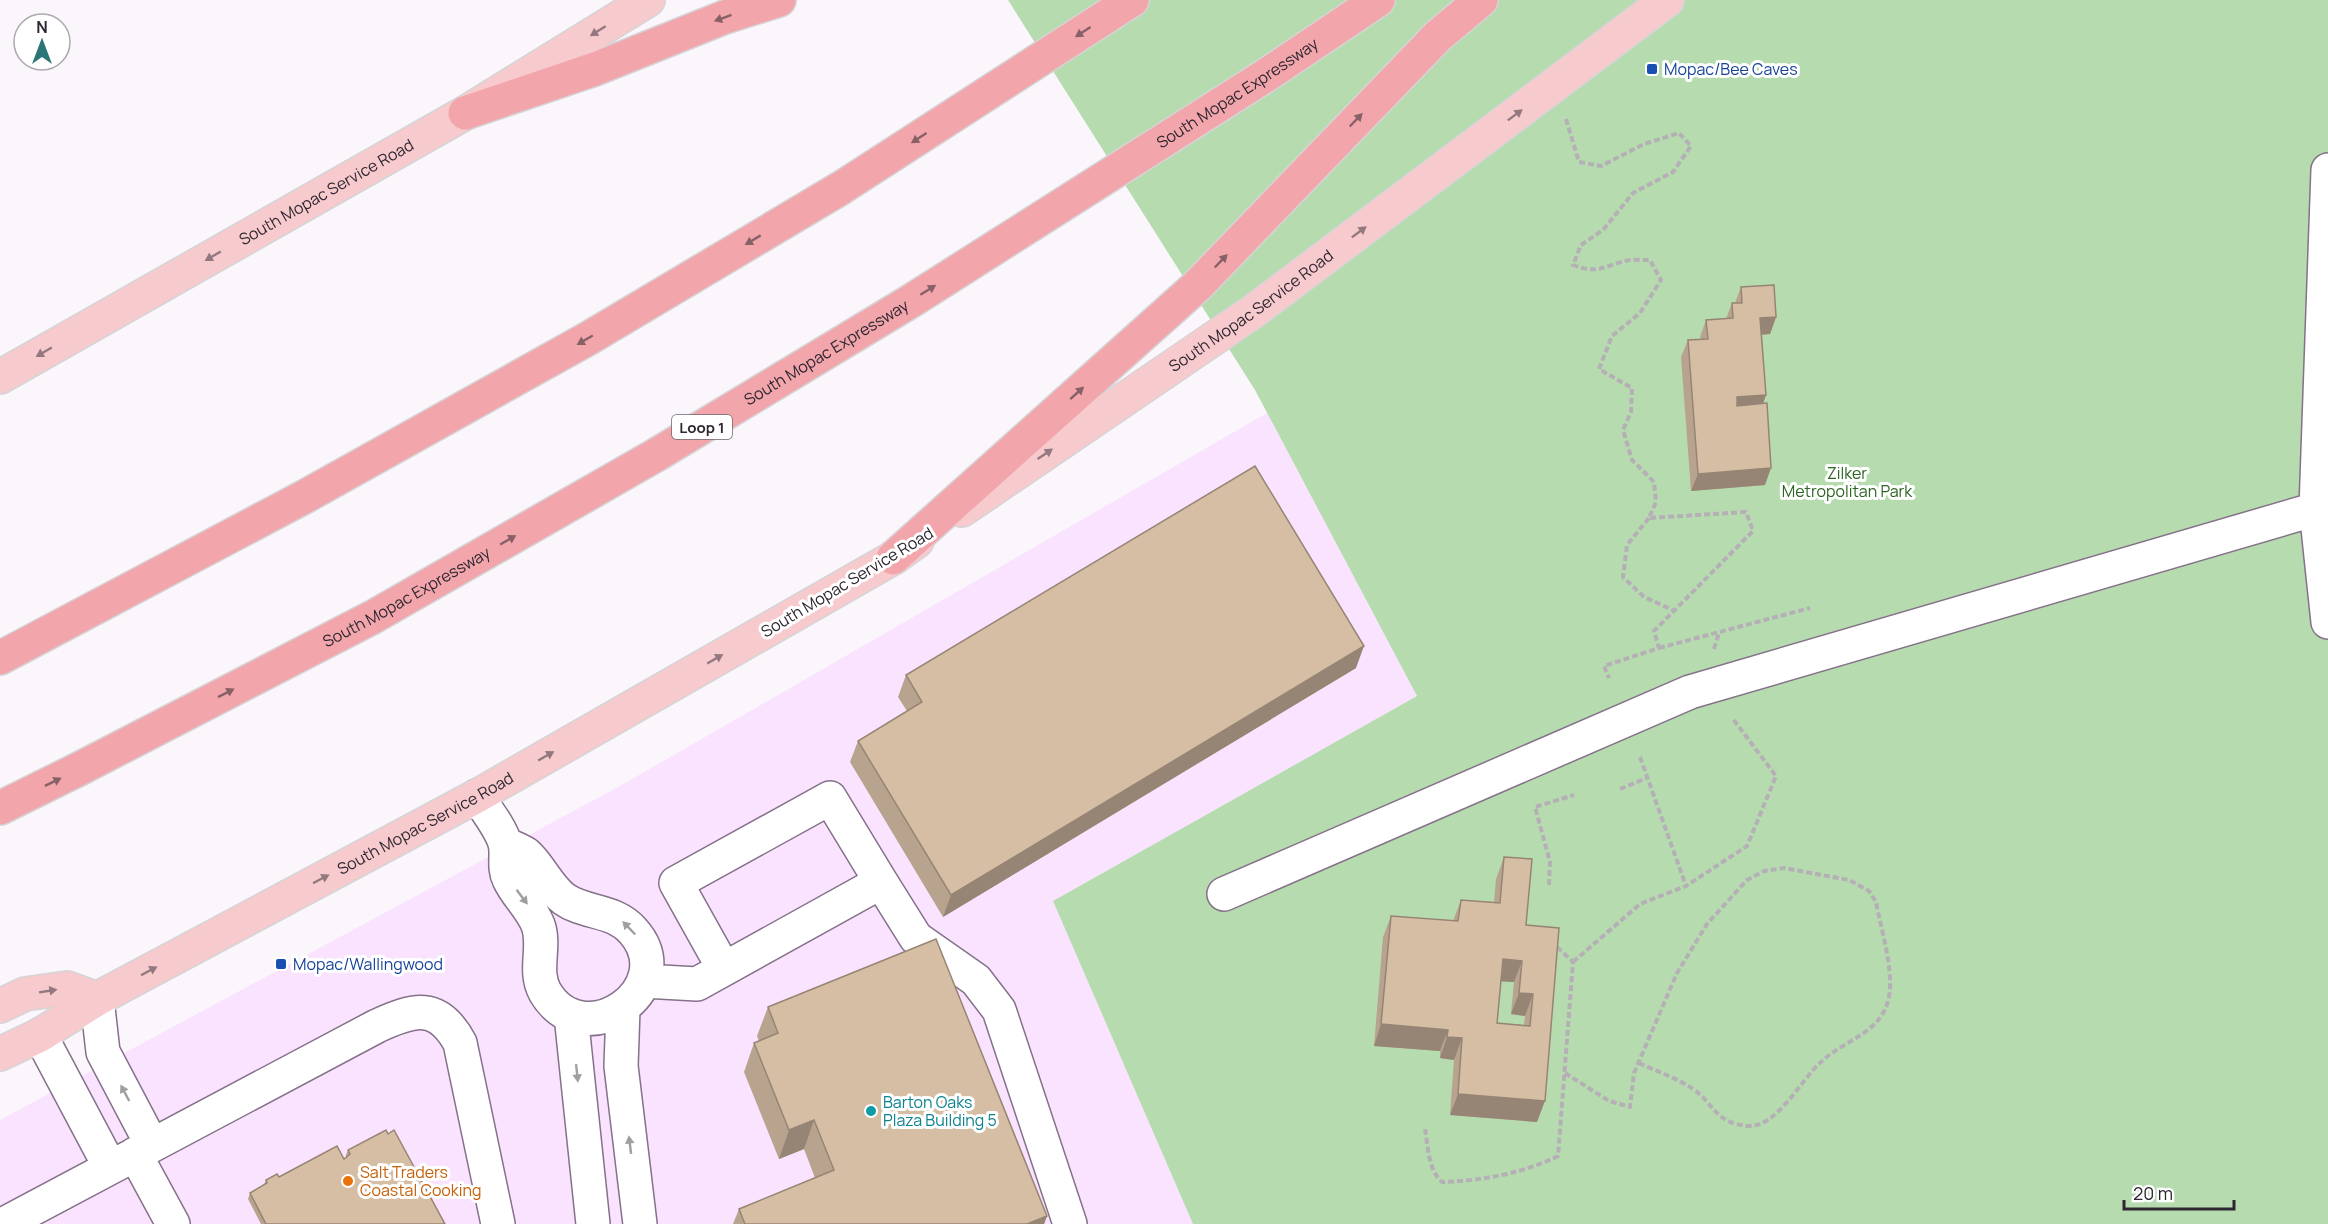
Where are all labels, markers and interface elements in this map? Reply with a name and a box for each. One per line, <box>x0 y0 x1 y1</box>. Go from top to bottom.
north arrow <box>12 12 72 72</box>
one-way arrow <box>714 14 732 24</box>
text: N <box>36 16 48 38</box>
one-way arrow <box>590 25 606 36</box>
one-way arrow <box>1074 26 1091 37</box>
street label: South Mopac Expressway <box>1152 32 1323 153</box>
place label: Mopac/Bee Caves <box>1664 58 1798 80</box>
marker: Mopac/Bee Caves <box>1645 62 1659 76</box>
one-way arrow <box>1506 109 1522 121</box>
one-way arrow <box>1349 114 1363 128</box>
one-way arrow <box>911 132 927 143</box>
street label: South Mopac Service Road <box>235 134 417 250</box>
one-way arrow <box>1350 226 1366 238</box>
one-way arrow <box>745 235 761 246</box>
street label: South Mopac Service Road <box>1164 244 1338 377</box>
one-way arrow <box>204 251 221 261</box>
one-way arrow <box>1213 254 1227 268</box>
one-way arrow <box>920 284 936 295</box>
street label: South Mopac Expressway <box>740 294 913 410</box>
one-way arrow <box>576 335 593 345</box>
one-way arrow <box>35 347 52 357</box>
one-way arrow <box>1069 387 1084 400</box>
road number: Loop 1 <box>672 415 732 439</box>
one-way arrow <box>1037 448 1053 460</box>
park label: Zilker Metropolitan Park <box>1782 462 1913 502</box>
street label: South Mopac Service Road <box>757 522 937 642</box>
one-way arrow <box>500 535 517 545</box>
street label: South Mopac Expressway <box>319 541 495 652</box>
one-way arrow <box>707 654 723 665</box>
one-way arrow <box>217 689 235 699</box>
one-way arrow <box>538 751 554 762</box>
street label: South Mopac Service Road <box>333 767 517 880</box>
one-way arrow <box>44 778 61 787</box>
one-way arrow <box>312 874 329 884</box>
one-way arrow <box>515 890 527 905</box>
one-way arrow <box>622 921 636 935</box>
place label: Mopac/Wallingwood <box>293 953 443 975</box>
marker: Mopac/Wallingwood <box>274 957 288 971</box>
one-way arrow <box>140 966 157 976</box>
one-way arrow <box>39 986 58 995</box>
one-way arrow <box>572 1064 582 1083</box>
one-way arrow <box>120 1084 130 1102</box>
place label: Barton Oaks Plaza Building 5 <box>883 1091 997 1131</box>
marker: Barton Oaks Plaza Building 5 <box>864 1104 878 1118</box>
one-way arrow <box>625 1136 635 1155</box>
place label: Salt Traders Coastal Cooking <box>360 1161 481 1201</box>
scale bar <box>2124 1173 2234 1211</box>
marker: Salt Traders Coastal Cooking <box>341 1174 355 1188</box>
text: 20 m <box>2133 1181 2173 1205</box>

